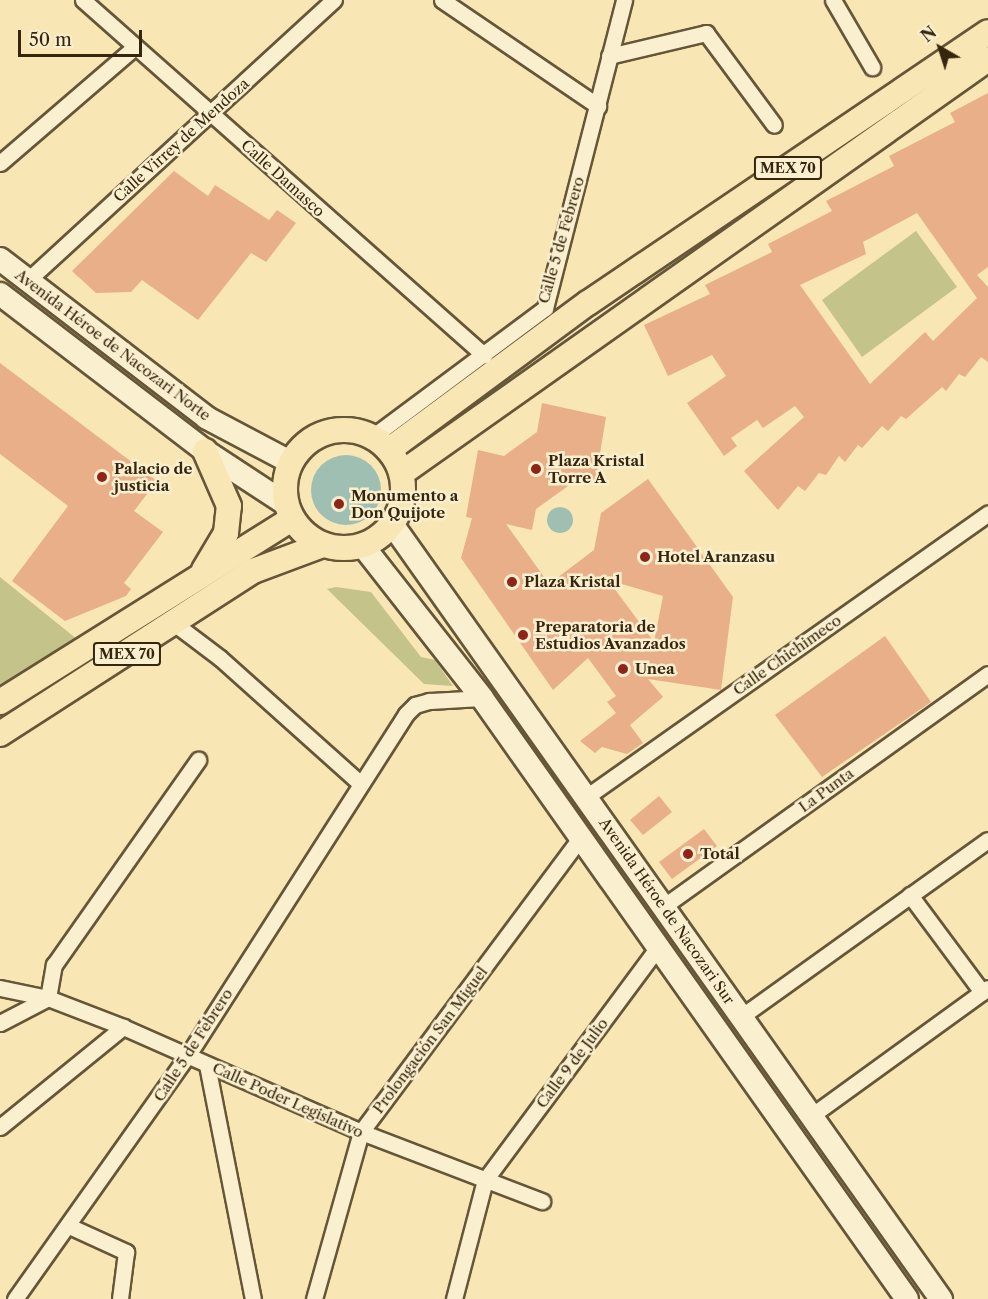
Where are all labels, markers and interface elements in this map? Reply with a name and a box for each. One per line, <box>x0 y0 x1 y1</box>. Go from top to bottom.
scale bar <box>21 18 146 56</box>
north arrow <box>910 18 970 78</box>
text: N <box>917 22 940 46</box>
text: 50 m <box>29 29 72 51</box>
street label: Calle Virrey de Mendoza <box>109 74 253 206</box>
street label: Calle Damasco <box>237 136 329 220</box>
road number: MEX 70 <box>754 157 822 179</box>
street label: Calle 5 de Febrero <box>534 175 588 305</box>
street label: Avenida Héroe de Nacozari Norte <box>12 266 214 424</box>
place label: Plaza Kristal Torre A <box>548 451 645 486</box>
place label: Palacio de justicia <box>114 459 192 494</box>
marker: Plaza Kristal Torre A <box>529 462 543 476</box>
marker: Palacio de justicia <box>95 470 109 484</box>
place label: Monumento a Don Quijote <box>351 486 458 521</box>
marker: Monumento a Don Quijote <box>332 497 346 511</box>
place label: Hotel Aranzasu <box>657 548 776 566</box>
marker: Hotel Aranzasu <box>638 550 652 564</box>
place label: Plaza Kristal <box>524 573 621 591</box>
marker: Plaza Kristal <box>505 575 519 589</box>
street label: Calle Chichimeco <box>730 611 844 699</box>
place label: Preparatoria de Estudios Avanzados <box>535 617 686 652</box>
marker: Preparatoria de Estudios Avanzados <box>516 628 530 642</box>
road number: MEX 70 <box>92 643 162 665</box>
place label: Unea <box>635 660 675 678</box>
marker: Unea <box>616 662 630 676</box>
street label: La Punta <box>795 764 857 816</box>
street label: Avenida Héroe de Nacozari Sur <box>596 814 738 1008</box>
place label: Total <box>700 845 740 863</box>
marker: Total <box>681 847 695 861</box>
street label: Prolongación San Miguel <box>369 963 491 1117</box>
street label: Calle 5 de Febrero <box>150 985 236 1105</box>
street label: Calle 9 de Julio <box>532 1015 612 1111</box>
street label: Calle Poder Legislativo <box>210 1059 366 1141</box>

